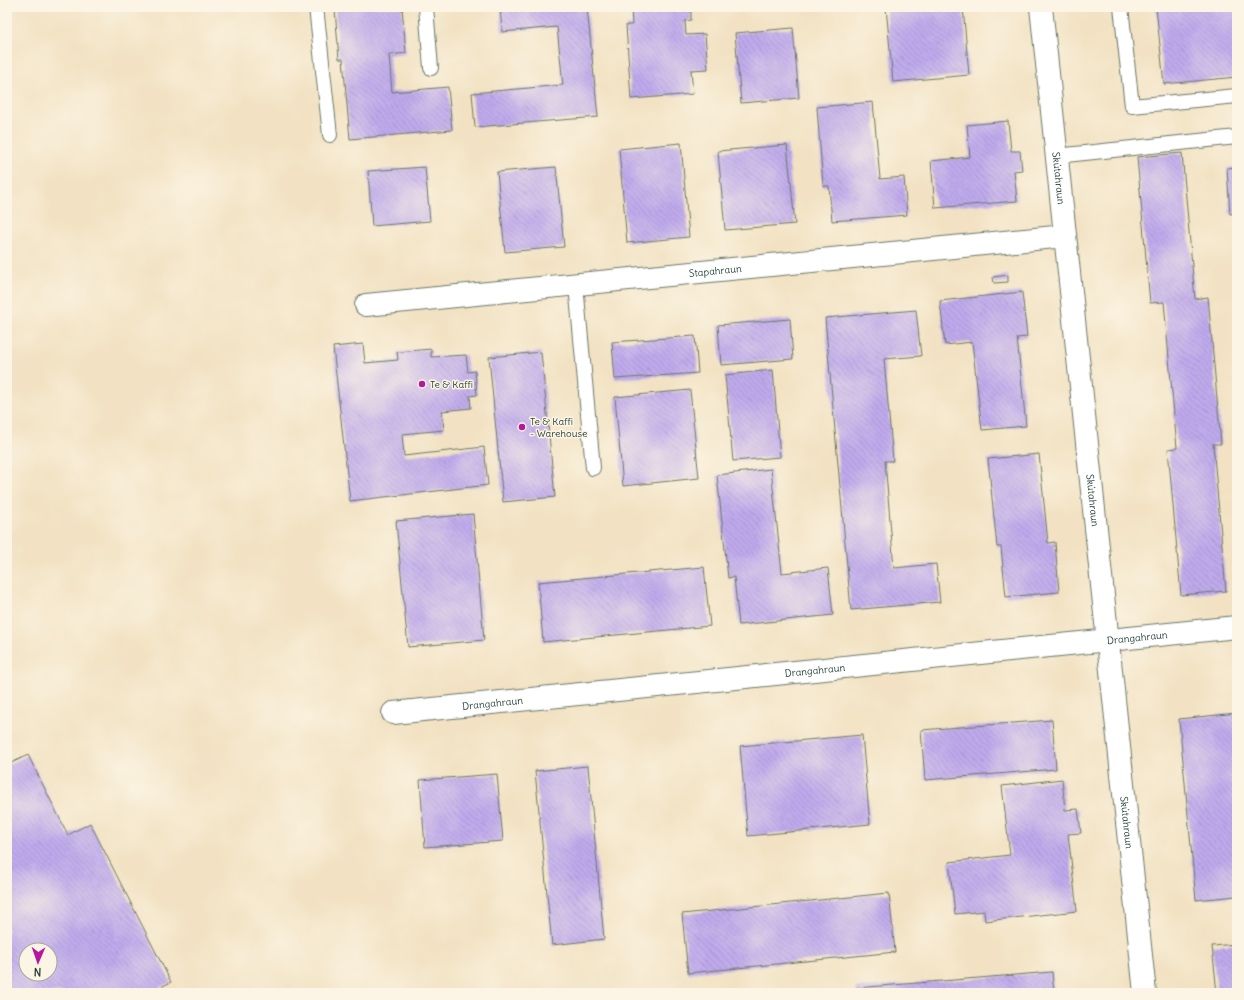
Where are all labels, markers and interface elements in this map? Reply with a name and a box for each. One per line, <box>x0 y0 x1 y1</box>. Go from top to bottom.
street label: Skútahraun <box>1050 151 1068 205</box>
street label: Stapahraun <box>688 261 743 280</box>
place label: Te & Kaffi <box>430 378 473 391</box>
marker: Te & Kaffi <box>417 379 427 389</box>
place label: Te & Kaffi - Warehouse <box>530 415 587 440</box>
marker: Te & Kaffi - Warehouse <box>517 422 527 432</box>
street label: Skútahraun <box>1084 473 1102 527</box>
street label: Drangahraun <box>1106 628 1168 647</box>
street label: Drangahraun <box>784 660 846 680</box>
street label: Drangahraun <box>461 693 524 712</box>
street label: Skútahraun <box>1118 796 1136 850</box>
north arrow <box>18 942 58 982</box>
text: N <box>34 965 42 979</box>

